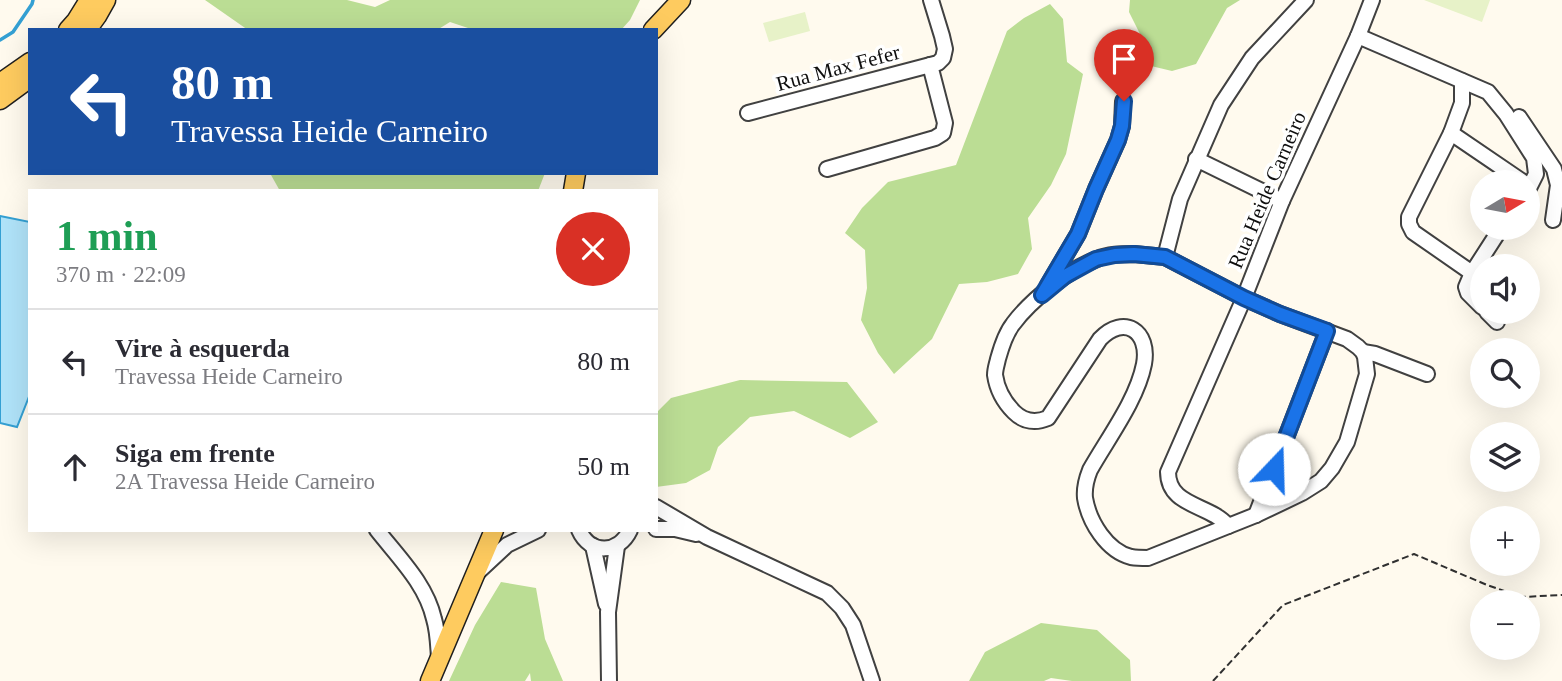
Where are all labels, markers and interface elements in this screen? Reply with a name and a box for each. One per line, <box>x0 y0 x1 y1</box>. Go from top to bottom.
pin <box>1094 29 1154 101</box>
street label: Rua Max Fefer <box>773 40 903 96</box>
icon: arrive <box>1105 40 1143 78</box>
text: 80 m <box>171 55 273 110</box>
icon: left <box>56 56 147 147</box>
street label: Rua Heide Carneiro <box>1223 108 1311 272</box>
text: Travessa Heide Carneiro <box>171 113 488 149</box>
north arrow <box>1470 170 1540 240</box>
map controls <box>1470 170 1540 660</box>
button: close <box>556 212 630 286</box>
text: 1 min <box>56 213 158 259</box>
button: sound <box>1470 254 1540 324</box>
text: 370 m · 22:09 <box>56 262 186 287</box>
text: Vire à esquerda <box>115 334 290 363</box>
button: search <box>1470 338 1540 408</box>
icon: left <box>56 343 94 381</box>
text: 80 m <box>577 347 630 376</box>
text: Travessa Heide Carneiro <box>115 364 343 389</box>
button: layers <box>1470 422 1540 492</box>
position arrow <box>1237 432 1311 506</box>
text: Siga em frente <box>115 439 275 468</box>
icon: ahead <box>56 448 94 486</box>
text: 50 m <box>577 452 630 481</box>
text: 2A Travessa Heide Carneiro <box>115 469 375 494</box>
button: + <box>1470 506 1540 576</box>
button: − <box>1470 590 1540 660</box>

